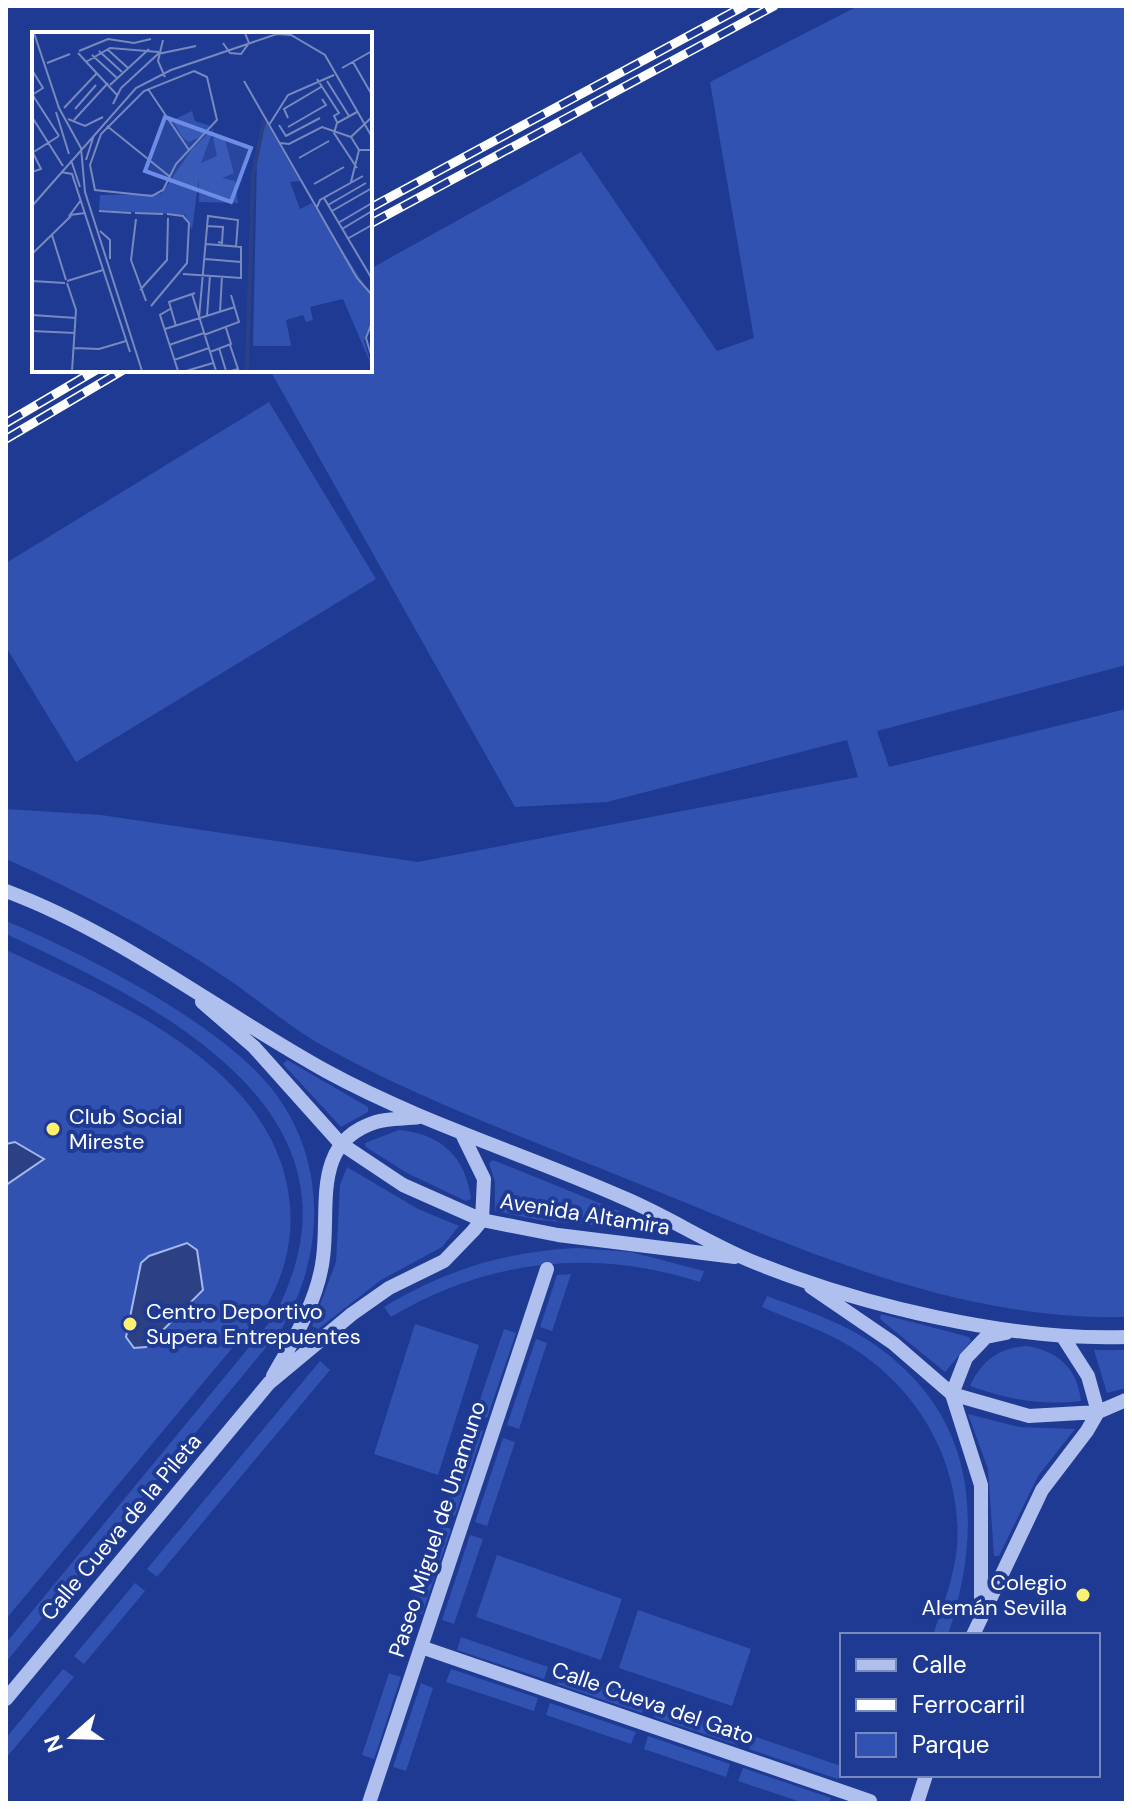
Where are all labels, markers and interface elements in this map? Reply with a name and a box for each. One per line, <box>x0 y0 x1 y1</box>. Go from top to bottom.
inset map <box>32 32 372 372</box>
place label: Club Social Mireste <box>69 1102 182 1156</box>
marker: Club Social Mireste <box>44 1120 62 1138</box>
street label: Avenida Altamira <box>498 1186 672 1242</box>
place label: Centro Deportivo Supera Entrepuentes <box>146 1297 361 1351</box>
marker: Centro Deportivo Supera Entrepuentes <box>121 1315 139 1333</box>
street label: Paseo Miguel de Unamuno <box>382 1397 492 1661</box>
street label: Calle Cueva de la Pileta <box>34 1427 208 1627</box>
place label: Colegio Alemán Sevilla <box>921 1568 1067 1622</box>
marker: Colegio Alemán Sevilla <box>1074 1586 1092 1604</box>
legend <box>840 1633 1100 1777</box>
text: Calle <box>912 1649 967 1680</box>
street label: Calle Cueva del Gato <box>548 1655 758 1751</box>
text: Ferrocarril <box>912 1689 1025 1720</box>
north arrow <box>32 1697 112 1777</box>
text: Parque <box>912 1729 989 1760</box>
text: N <box>37 1731 70 1756</box>

